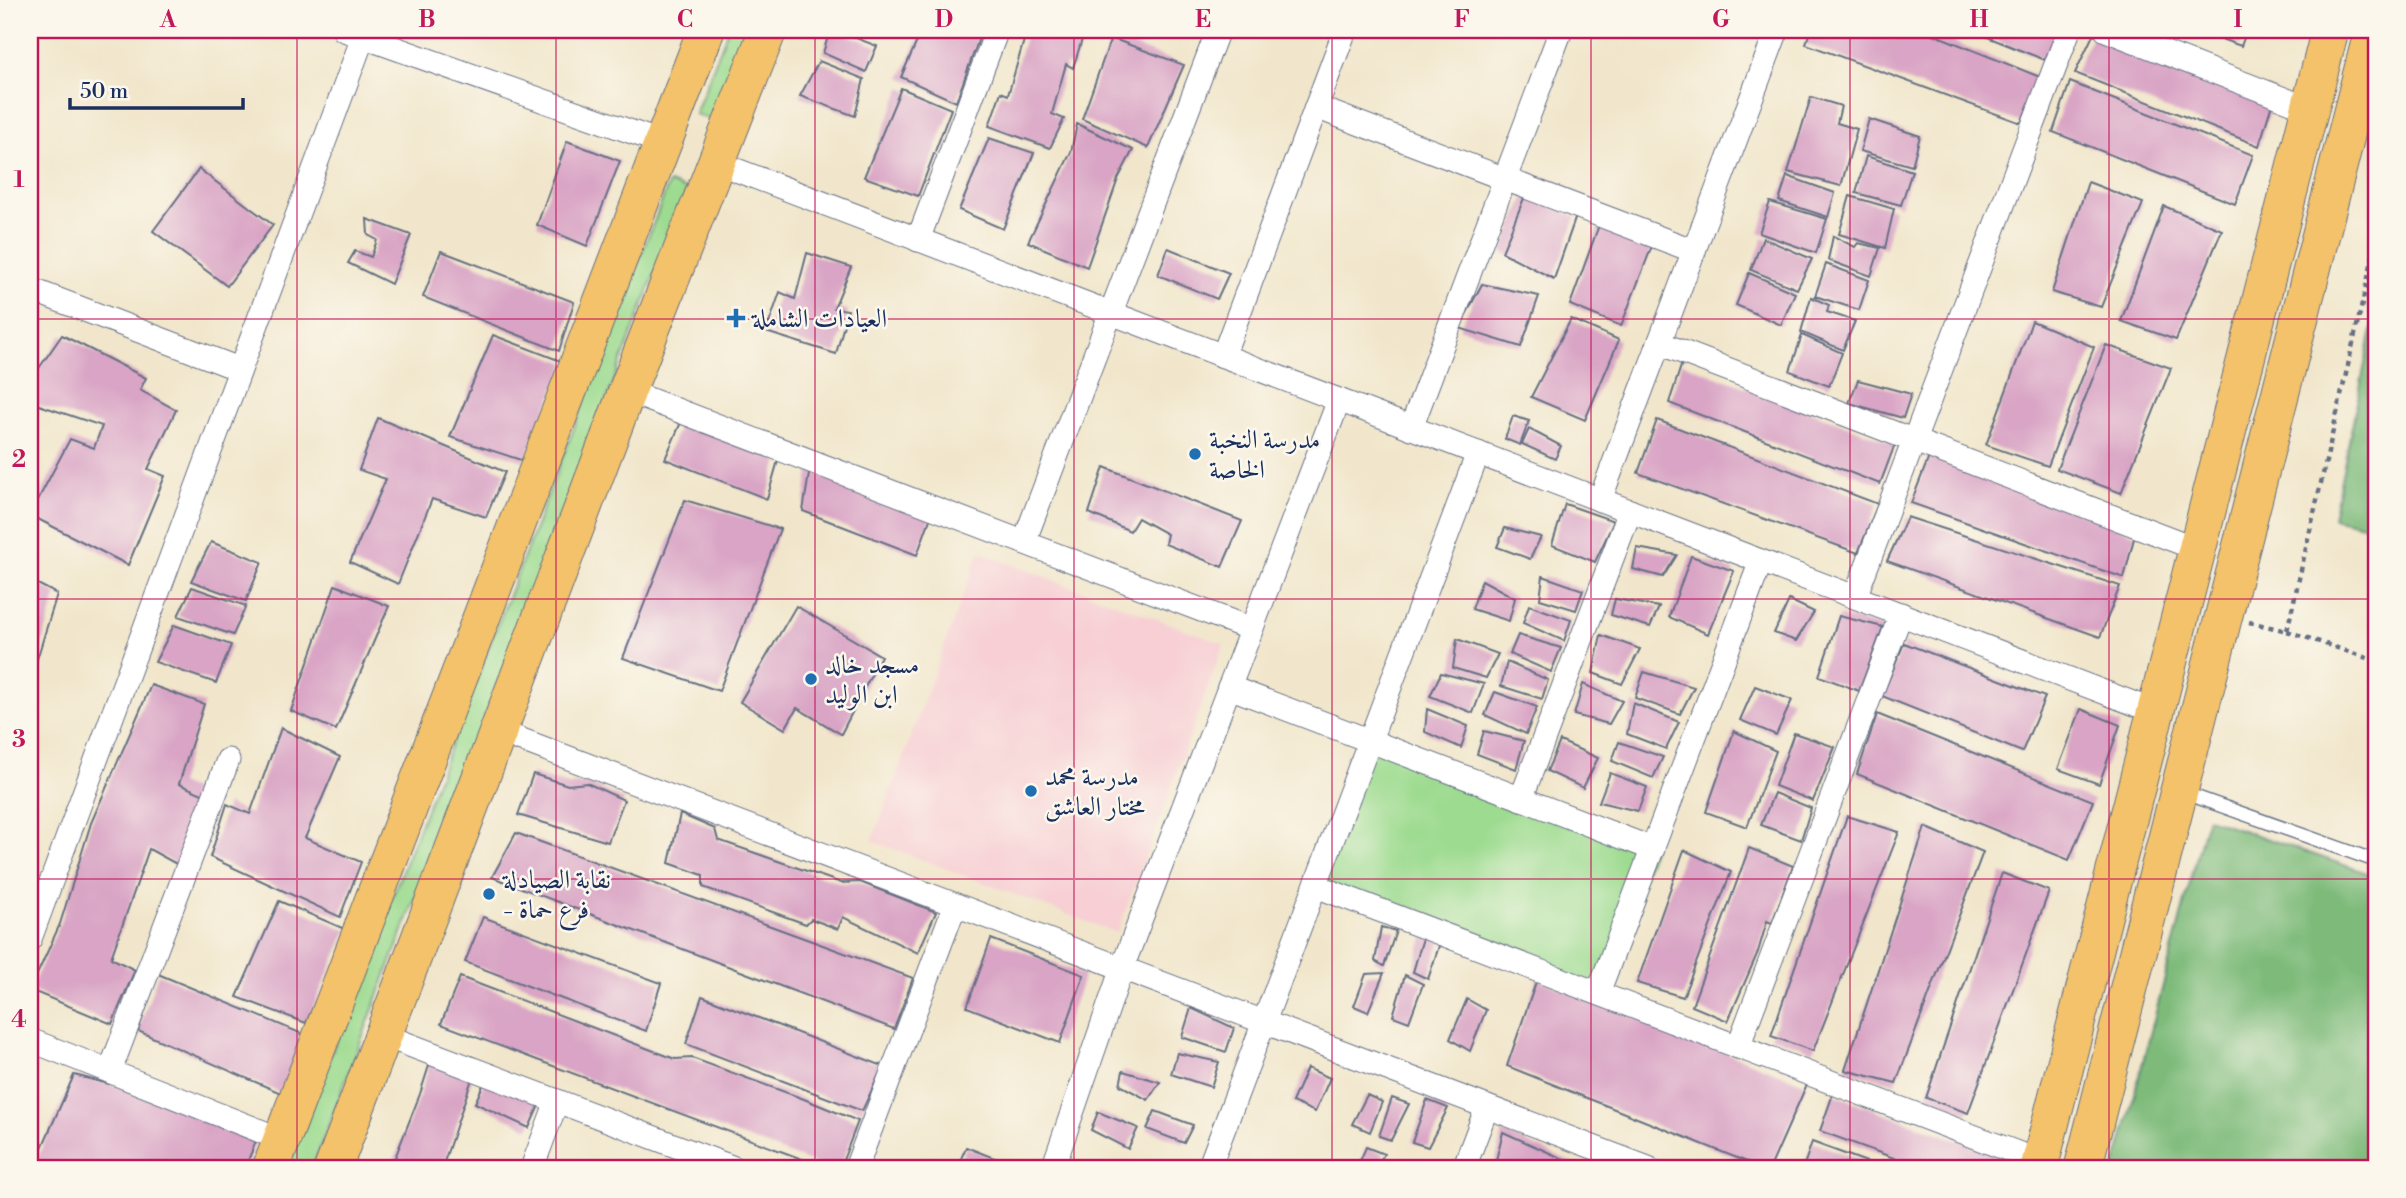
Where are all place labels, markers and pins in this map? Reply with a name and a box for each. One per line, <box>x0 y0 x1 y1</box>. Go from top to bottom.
place label: العيادات الشاملة <box>750 303 887 335</box>
marker: العيادات الشاملة <box>726 308 746 328</box>
place label: مدرسة النخبة الخاصة <box>1209 424 1320 486</box>
marker: مدرسة النخبة الخاصة <box>1187 446 1203 462</box>
place label: مسجد خالد ابن الوليد <box>825 649 919 711</box>
marker: مسجد خالد ابن الوليد <box>803 671 819 687</box>
place label: مدرسة محمد مختار العاشق <box>1045 761 1145 823</box>
marker: مدرسة محمد مختار العاشق <box>1023 783 1039 799</box>
place label: نقابة الصيادلة - فرع حماة <box>501 864 611 931</box>
marker: نقابة الصيادلة - فرع حماة <box>481 886 497 902</box>

